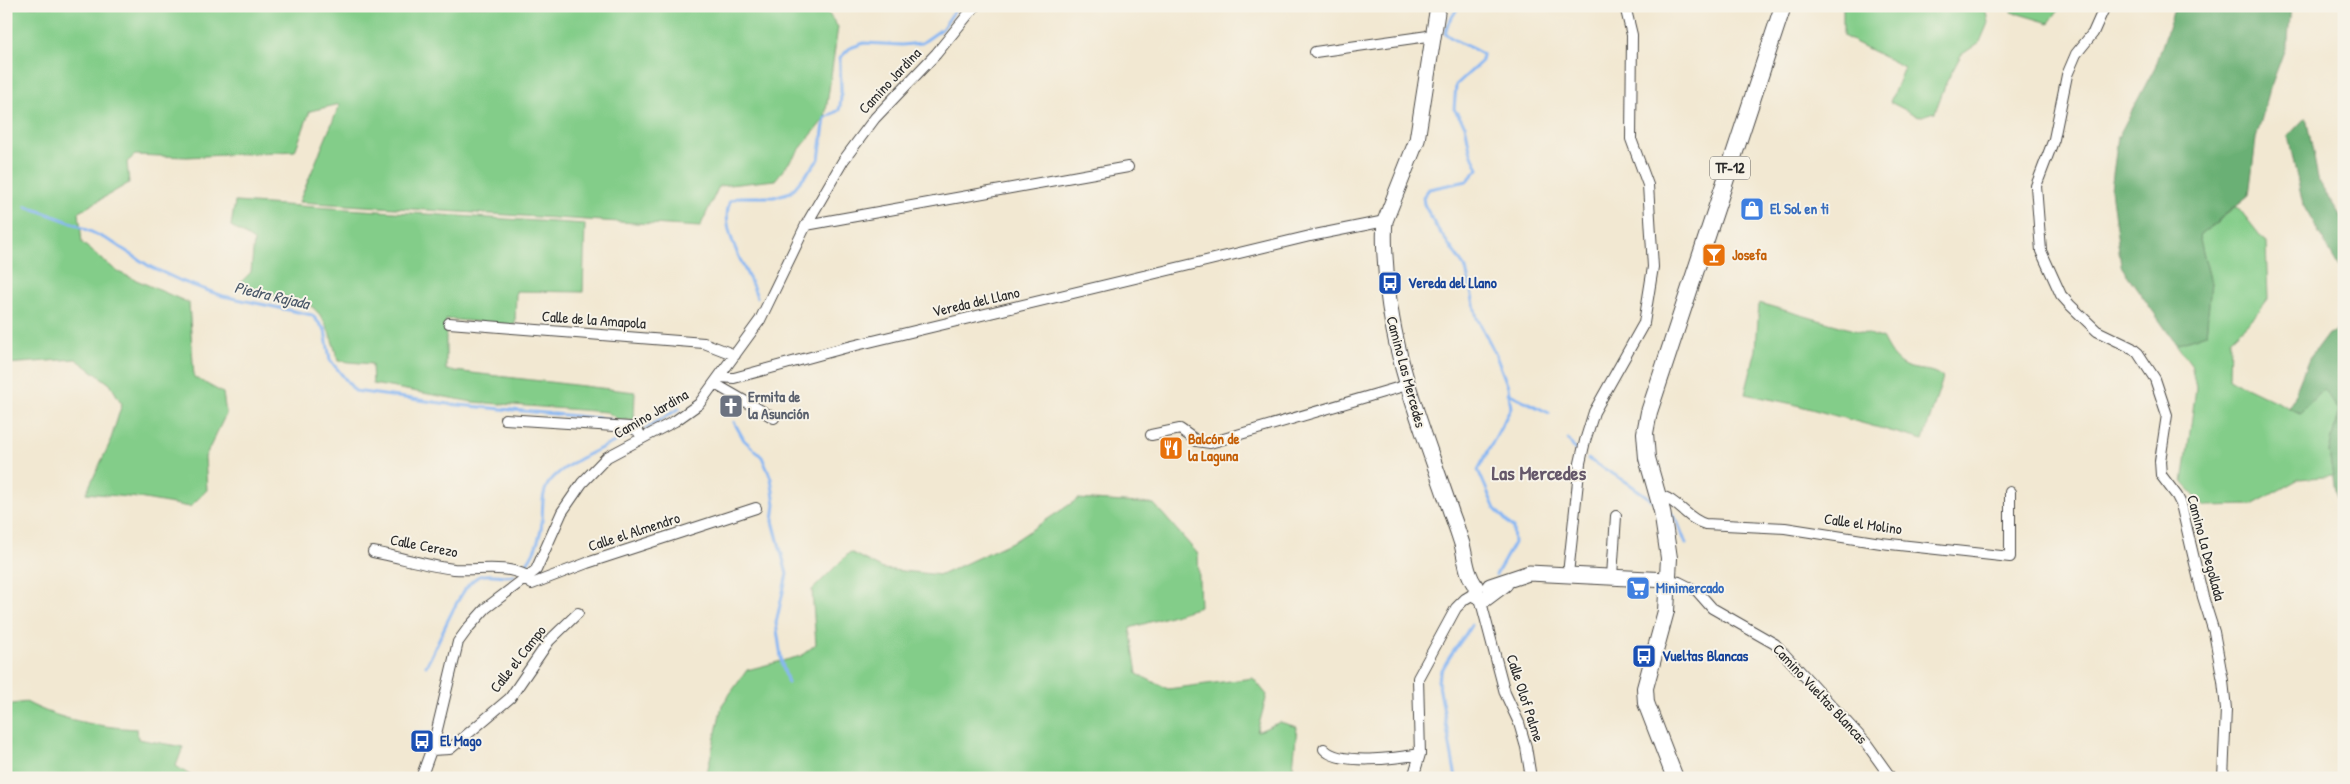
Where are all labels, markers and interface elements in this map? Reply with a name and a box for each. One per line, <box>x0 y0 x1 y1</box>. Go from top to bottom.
street label: Camino Jardina <box>854 43 926 118</box>
road number: TF-12 <box>1710 156 1750 180</box>
shop icon: El Sol en ti <box>1739 196 1765 222</box>
place label: El Sol en ti <box>1770 198 1829 219</box>
bar icon: Josefa <box>1701 242 1727 268</box>
place label: Josefa <box>1732 244 1767 265</box>
bus stop icon: Vereda del Llano <box>1377 270 1403 296</box>
place label: Vereda del Llano <box>1408 272 1497 293</box>
water label: Piedra Rajada <box>232 276 313 315</box>
street label: Vereda del Llano <box>930 281 1022 322</box>
street label: Calle de la Amapola <box>541 305 647 334</box>
street label: Camino Las Mercedes <box>1381 314 1432 430</box>
street label: Camino Jardina <box>610 384 692 443</box>
place label: Ermita de la Asunción <box>748 386 809 424</box>
church icon: Ermita de la Asunción <box>718 393 744 419</box>
place label: Balcón de la Laguna <box>1188 428 1239 467</box>
restaurant icon: Balcón de la Laguna <box>1158 435 1184 461</box>
district label: Las Mercedes <box>1492 459 1586 486</box>
street label: Camino La Degollada <box>2182 493 2231 603</box>
street label: Calle el Almendro <box>585 507 682 556</box>
street label: Calle el Molino <box>1823 508 1903 539</box>
street label: Calle Cerezo <box>389 529 460 562</box>
supermarket icon: Minimercado <box>1625 575 1651 601</box>
place label: Minimercado <box>1656 577 1724 598</box>
street label: Calle el Campo <box>485 621 551 697</box>
street label: Camino Vueltas Blancas <box>1768 639 1873 749</box>
bus stop icon: Vueltas Blancas <box>1631 643 1657 669</box>
place label: Vueltas Blancas <box>1662 645 1749 666</box>
street label: Calle Olof Palme <box>1502 652 1549 744</box>
bus stop icon: El Mago <box>409 728 435 754</box>
place label: El Mago <box>440 730 482 752</box>

